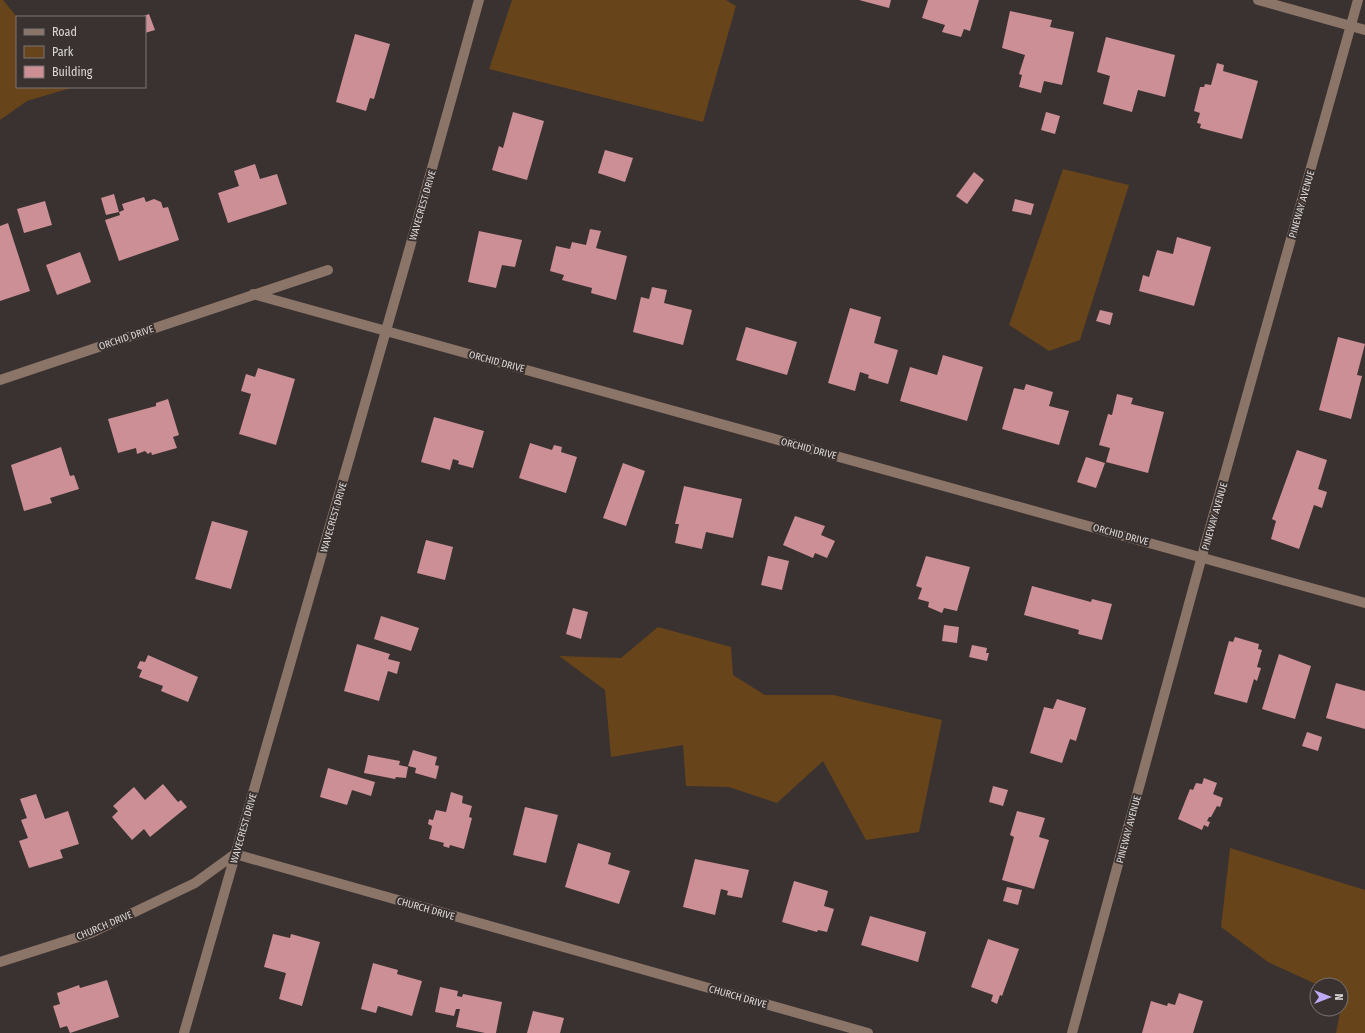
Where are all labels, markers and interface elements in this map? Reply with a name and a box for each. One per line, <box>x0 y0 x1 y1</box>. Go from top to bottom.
legend <box>16 16 146 88</box>
text: Road <box>52 25 77 39</box>
text: Park <box>52 45 74 59</box>
text: Building <box>52 65 93 79</box>
street label: WAVECREST DRIVE <box>407 168 439 242</box>
street label: PINEWAY AVENUE <box>1287 169 1317 239</box>
street label: ORCHID DRIVE <box>97 323 156 353</box>
street label: ORCHID DRIVE <box>468 349 526 375</box>
street label: ORCHID DRIVE <box>780 436 838 462</box>
street label: WAVECREST DRIVE <box>318 480 350 554</box>
street label: PINEWAY AVENUE <box>1200 481 1230 551</box>
street label: ORCHID DRIVE <box>1092 522 1150 548</box>
street label: WAVECREST DRIVE <box>228 791 260 865</box>
street label: PINEWAY AVENUE <box>1114 794 1144 864</box>
street label: CHURCH DRIVE <box>395 895 456 923</box>
street label: CHURCH DRIVE <box>75 909 134 943</box>
north arrow <box>1309 977 1349 1017</box>
street label: CHURCH DRIVE <box>707 983 768 1011</box>
text: N <box>1332 994 1345 1000</box>

